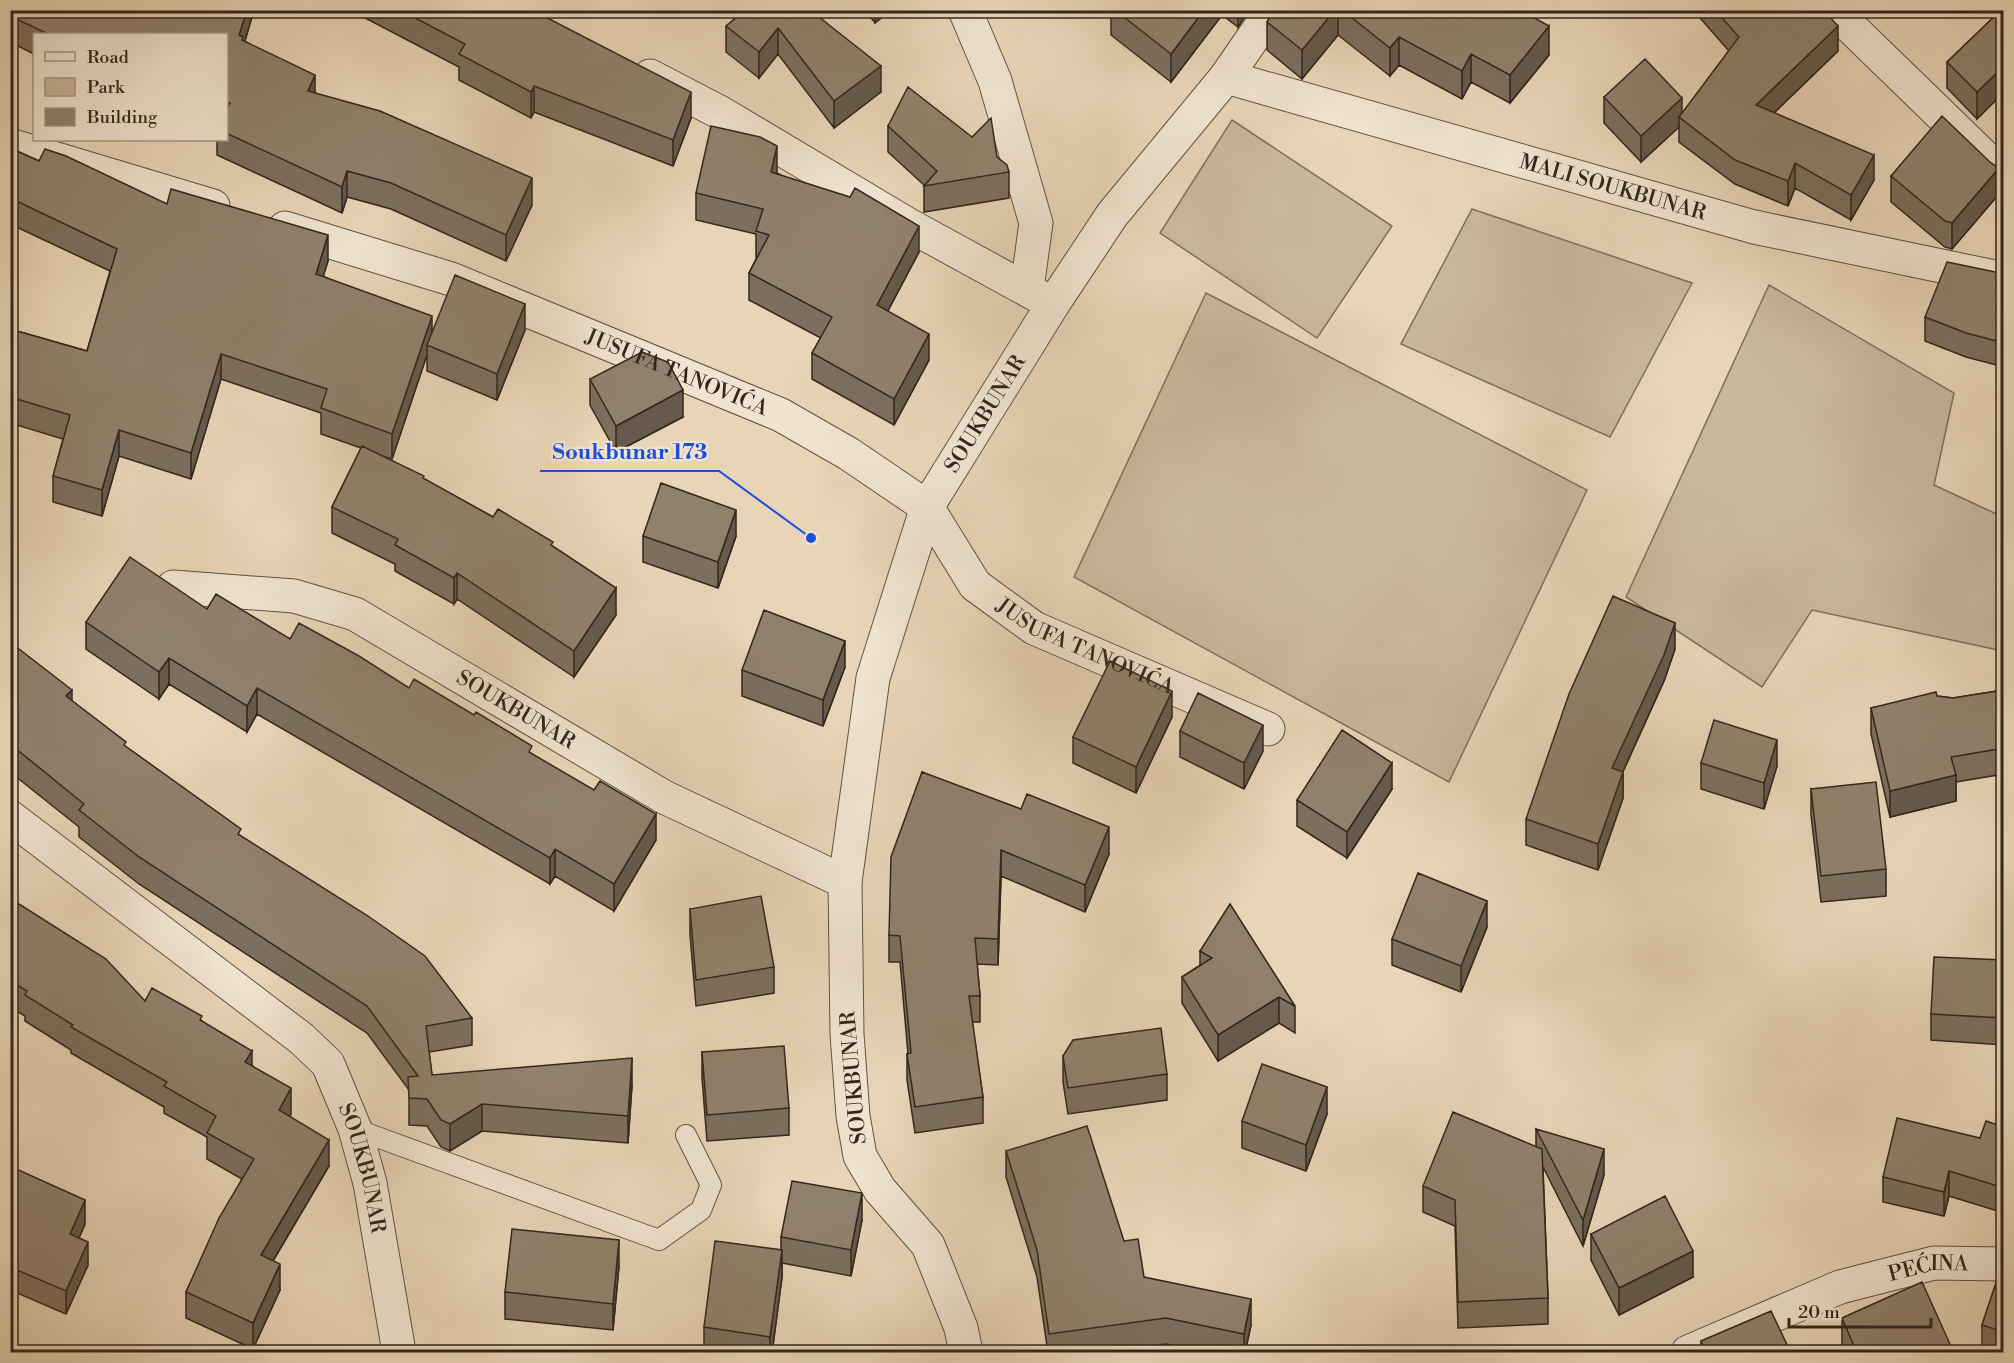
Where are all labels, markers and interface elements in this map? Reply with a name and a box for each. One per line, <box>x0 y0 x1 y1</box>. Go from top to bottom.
legend <box>33 33 228 141</box>
text: Road <box>87 46 130 69</box>
text: Park <box>87 76 126 99</box>
text: Building <box>86 106 158 129</box>
street label: MALI SOUKBUNAR <box>1516 149 1709 227</box>
street label: JUSUFA TANOVIĆA <box>581 324 772 422</box>
street label: SOUKBUNAR <box>939 350 1032 478</box>
callout: Soukbunar 173 <box>540 431 719 471</box>
text: Soukbunar 173 <box>552 439 708 466</box>
street label: JUSUFA TANOVIĆA <box>990 592 1178 701</box>
street label: SOUKBUNAR <box>451 665 580 756</box>
street label: SOUKBUNAR <box>835 1010 873 1145</box>
street label: SOUKBUNAR <box>332 1100 390 1235</box>
street label: PEĆINA <box>1886 1249 1969 1288</box>
scale bar <box>1789 1291 1932 1329</box>
text: 20 m <box>1798 1301 1840 1324</box>

